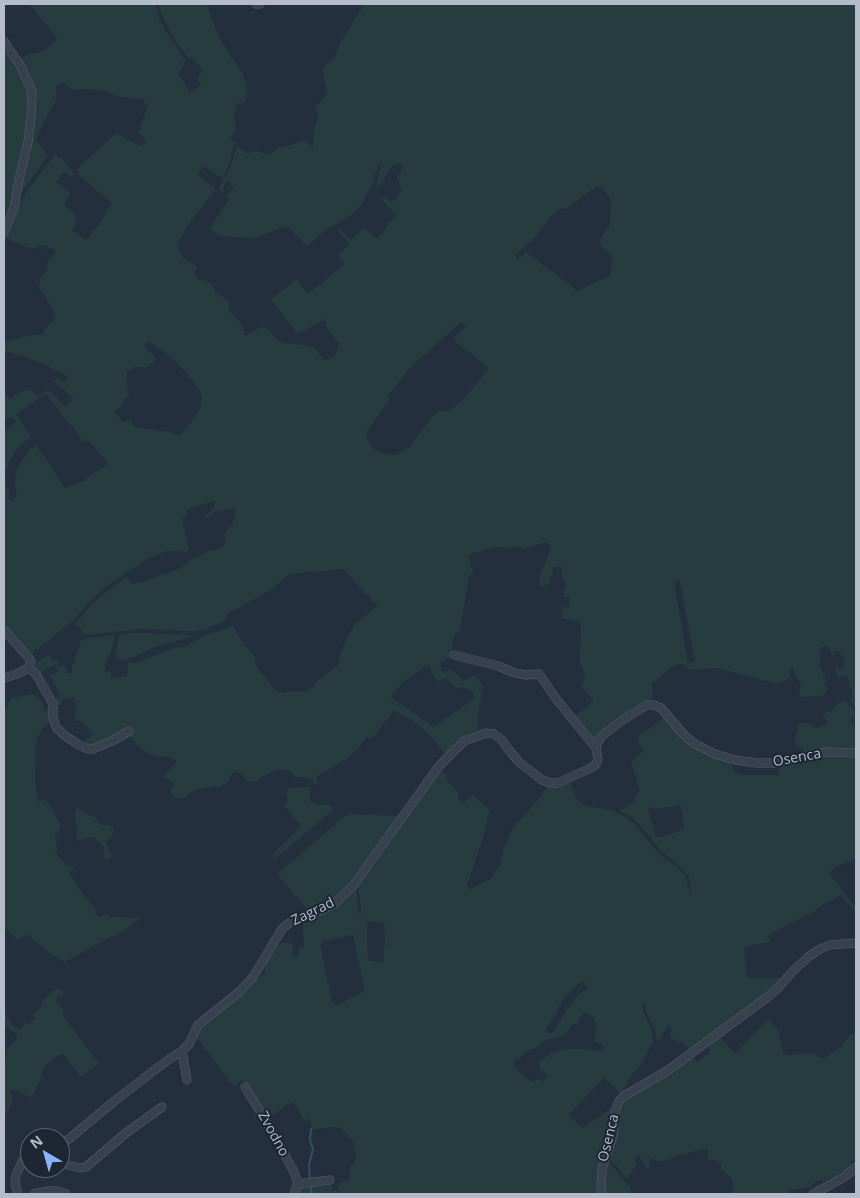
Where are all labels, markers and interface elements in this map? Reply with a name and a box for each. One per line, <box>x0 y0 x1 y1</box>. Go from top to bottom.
street label: Osenca <box>772 746 822 770</box>
street label: Zagrad <box>289 894 337 930</box>
street label: Zvodno <box>254 1108 292 1160</box>
street label: Osenca <box>595 1112 623 1164</box>
north arrow <box>20 1128 70 1178</box>
text: N <box>26 1131 46 1153</box>

